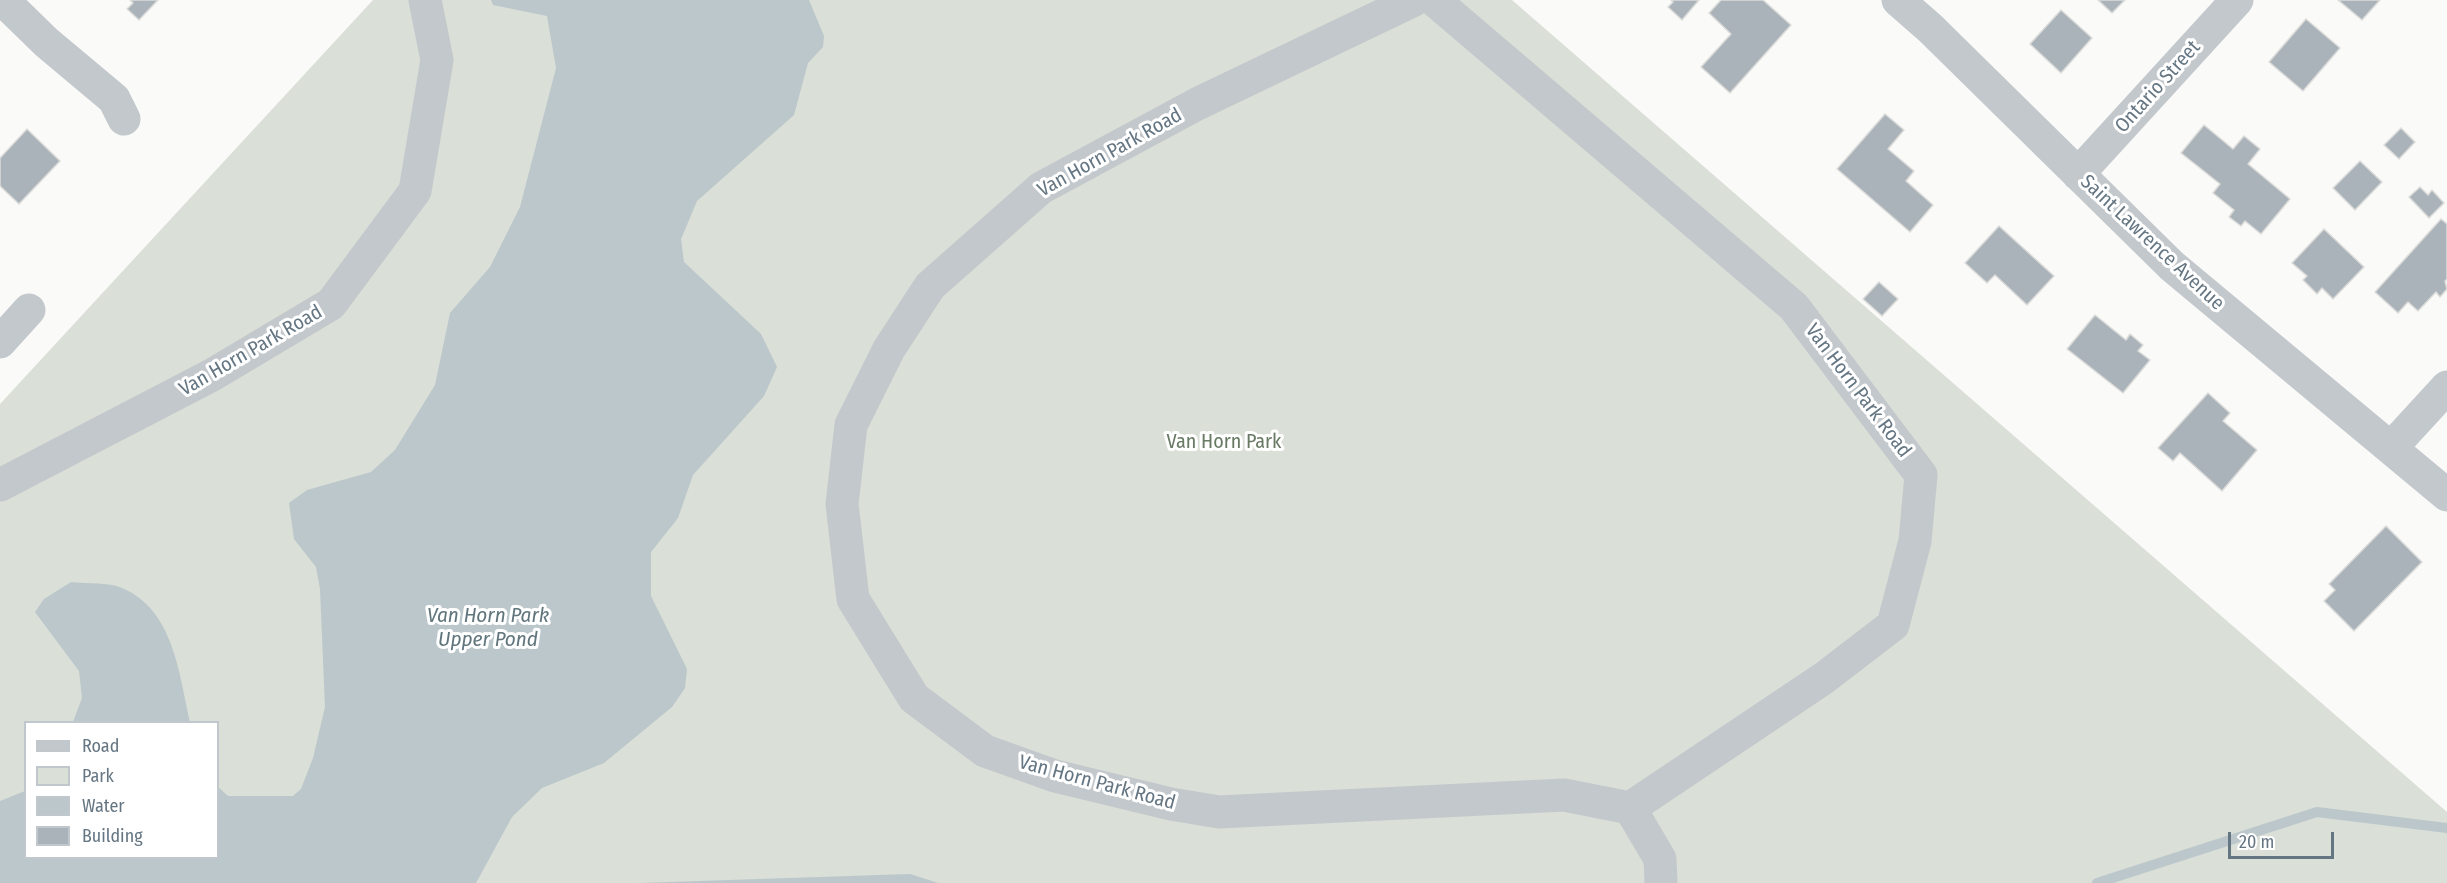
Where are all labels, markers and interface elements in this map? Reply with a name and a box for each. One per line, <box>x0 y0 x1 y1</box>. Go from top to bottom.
street label: Ontario Street <box>2110 36 2206 138</box>
street label: Van Horn Park Road <box>1034 103 1186 203</box>
street label: Saint Lawrence Avenue <box>2075 170 2229 316</box>
street label: Van Horn Park Road <box>175 300 327 402</box>
street label: Van Horn Park Road <box>1800 320 1916 462</box>
park label: Van Horn Park <box>1167 430 1281 454</box>
water label: Van Horn Park Upper Pond <box>427 603 549 653</box>
legend <box>24 721 219 859</box>
text: Road <box>82 735 119 757</box>
street label: Van Horn Park Road <box>1016 751 1178 815</box>
text: Park <box>82 765 114 787</box>
text: Water <box>82 795 125 817</box>
scale bar <box>2231 820 2338 858</box>
text: Building <box>82 825 143 847</box>
text: 20 m <box>2239 831 2274 853</box>

